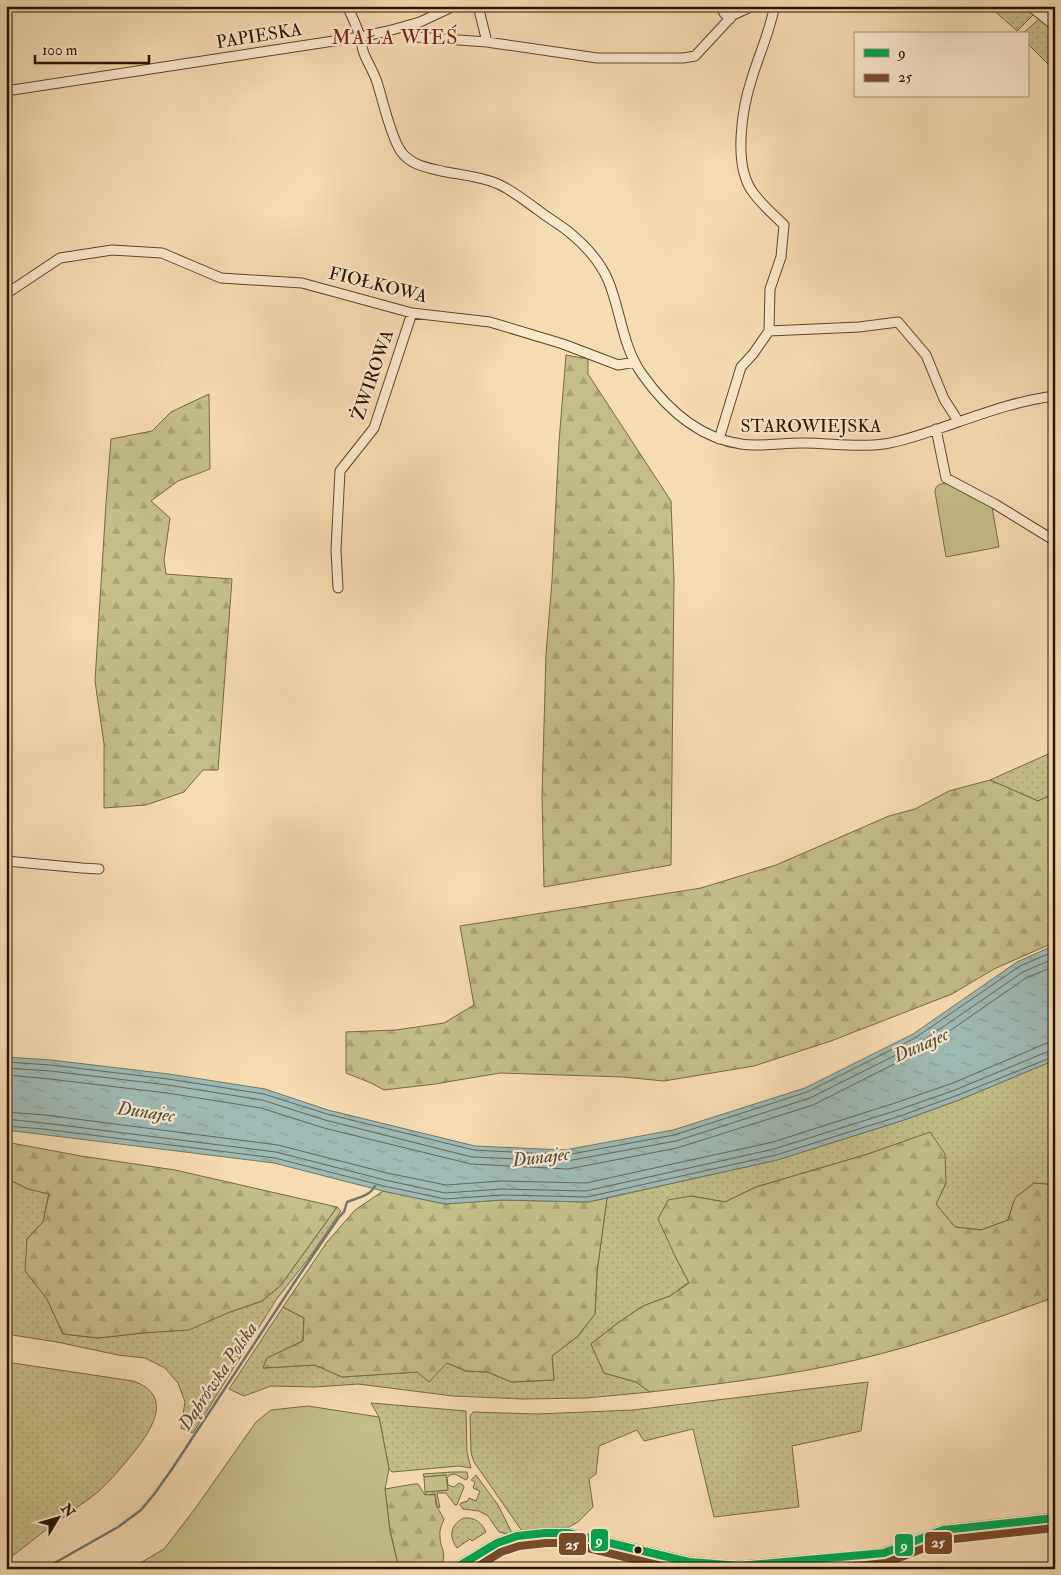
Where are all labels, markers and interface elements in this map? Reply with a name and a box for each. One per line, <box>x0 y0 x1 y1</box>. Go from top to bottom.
street label: PAPIESKA <box>215 18 304 54</box>
district label: MAŁA WIEŚ <box>332 24 458 50</box>
scale bar <box>35 32 149 64</box>
legend <box>854 32 1028 98</box>
text: 100 m <box>42 41 78 60</box>
text: 9 <box>897 44 906 63</box>
text: 25 <box>898 68 913 87</box>
street label: FIOŁKOWA <box>326 262 430 308</box>
street label: ŻWIROWA <box>346 326 399 423</box>
street label: STAROWIEJSKA <box>741 415 882 438</box>
water label: Dunajec <box>889 1022 953 1068</box>
water label: Dunajec <box>115 1096 177 1128</box>
water label: Dunajec <box>510 1141 572 1173</box>
water label: Dąbrówka Polska <box>173 1317 263 1435</box>
north arrow <box>32 1492 82 1542</box>
text: N <box>57 1499 79 1521</box>
line badge: 9 <box>590 1528 609 1552</box>
line badge: 25 <box>924 1531 953 1555</box>
line badge: 25 <box>558 1532 587 1556</box>
text: 9 <box>593 1532 603 1549</box>
line badge: 9 <box>894 1533 914 1557</box>
text: 25 <box>931 1534 945 1551</box>
text: 25 <box>565 1536 579 1553</box>
text: 9 <box>898 1537 908 1554</box>
unlabelled marker <box>633 1545 643 1555</box>

